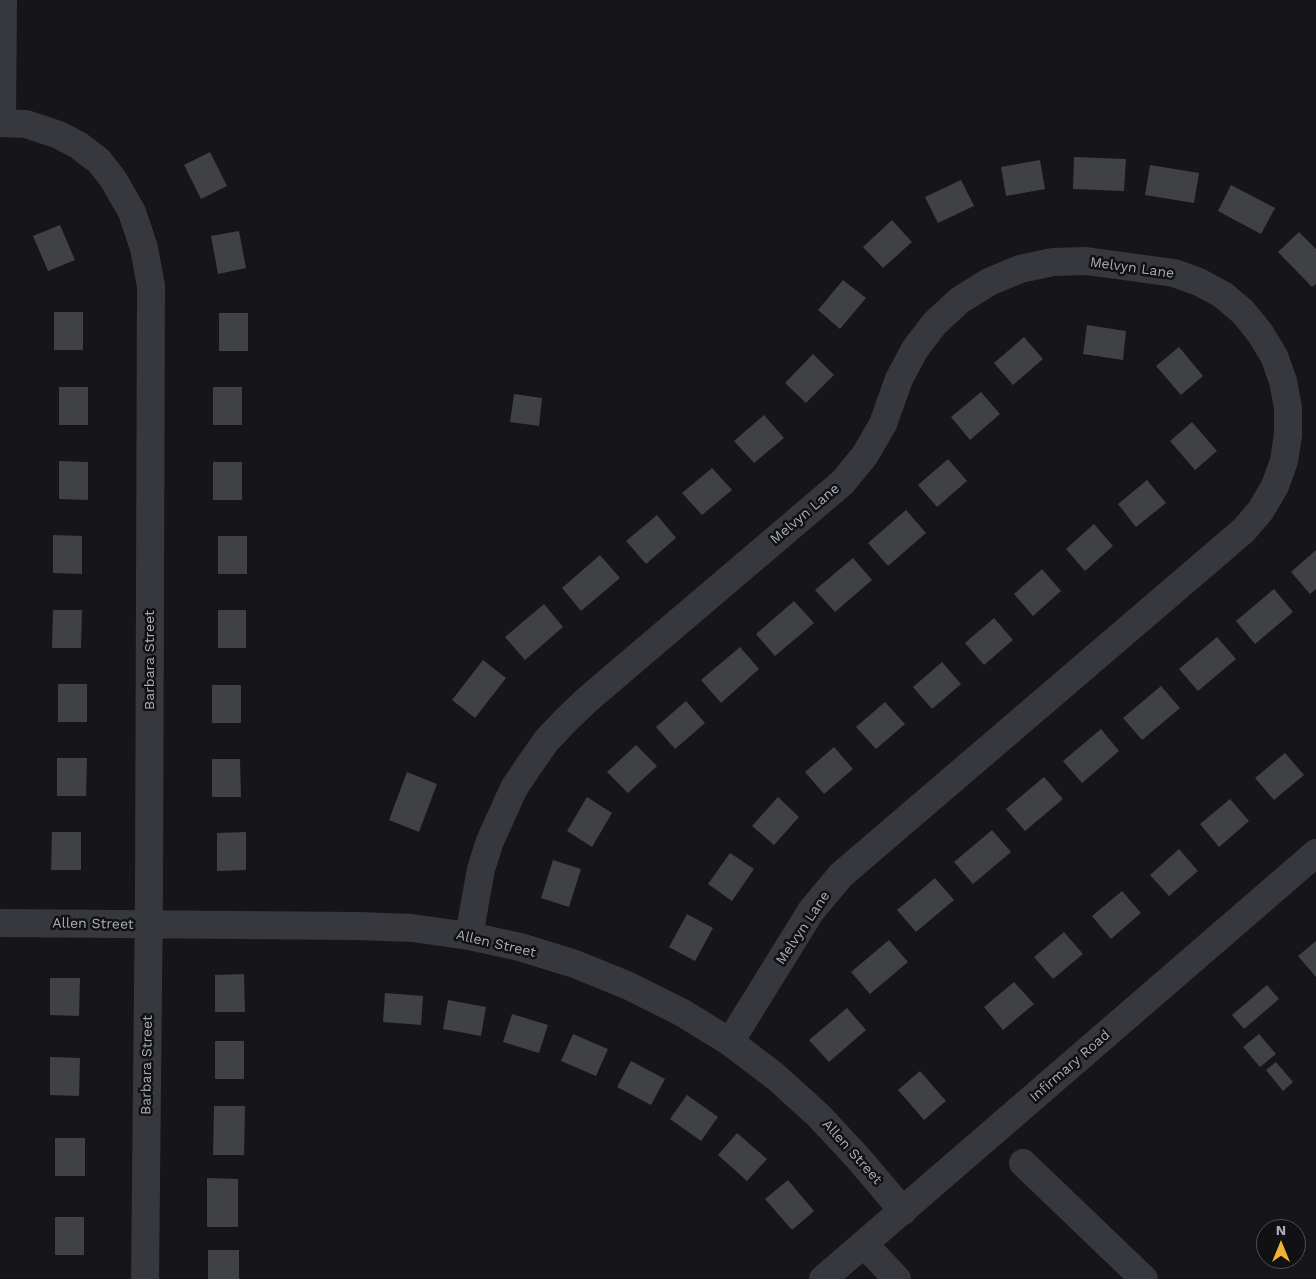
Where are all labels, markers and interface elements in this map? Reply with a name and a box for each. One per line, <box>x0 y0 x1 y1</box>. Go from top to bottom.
street label: Melvyn Lane <box>1089 254 1175 282</box>
street label: Melvyn Lane <box>767 480 843 548</box>
street label: Barbara Street <box>142 610 158 710</box>
street label: Melvyn Lane <box>772 888 834 968</box>
street label: Allen Street <box>52 915 134 933</box>
street label: Allen Street <box>454 927 538 961</box>
street label: Barbara Street <box>138 1015 156 1115</box>
street label: Infirmary Road <box>1026 1027 1114 1105</box>
street label: Allen Street <box>819 1116 885 1188</box>
north arrow <box>1256 1219 1306 1269</box>
text: N <box>1276 1222 1286 1238</box>

